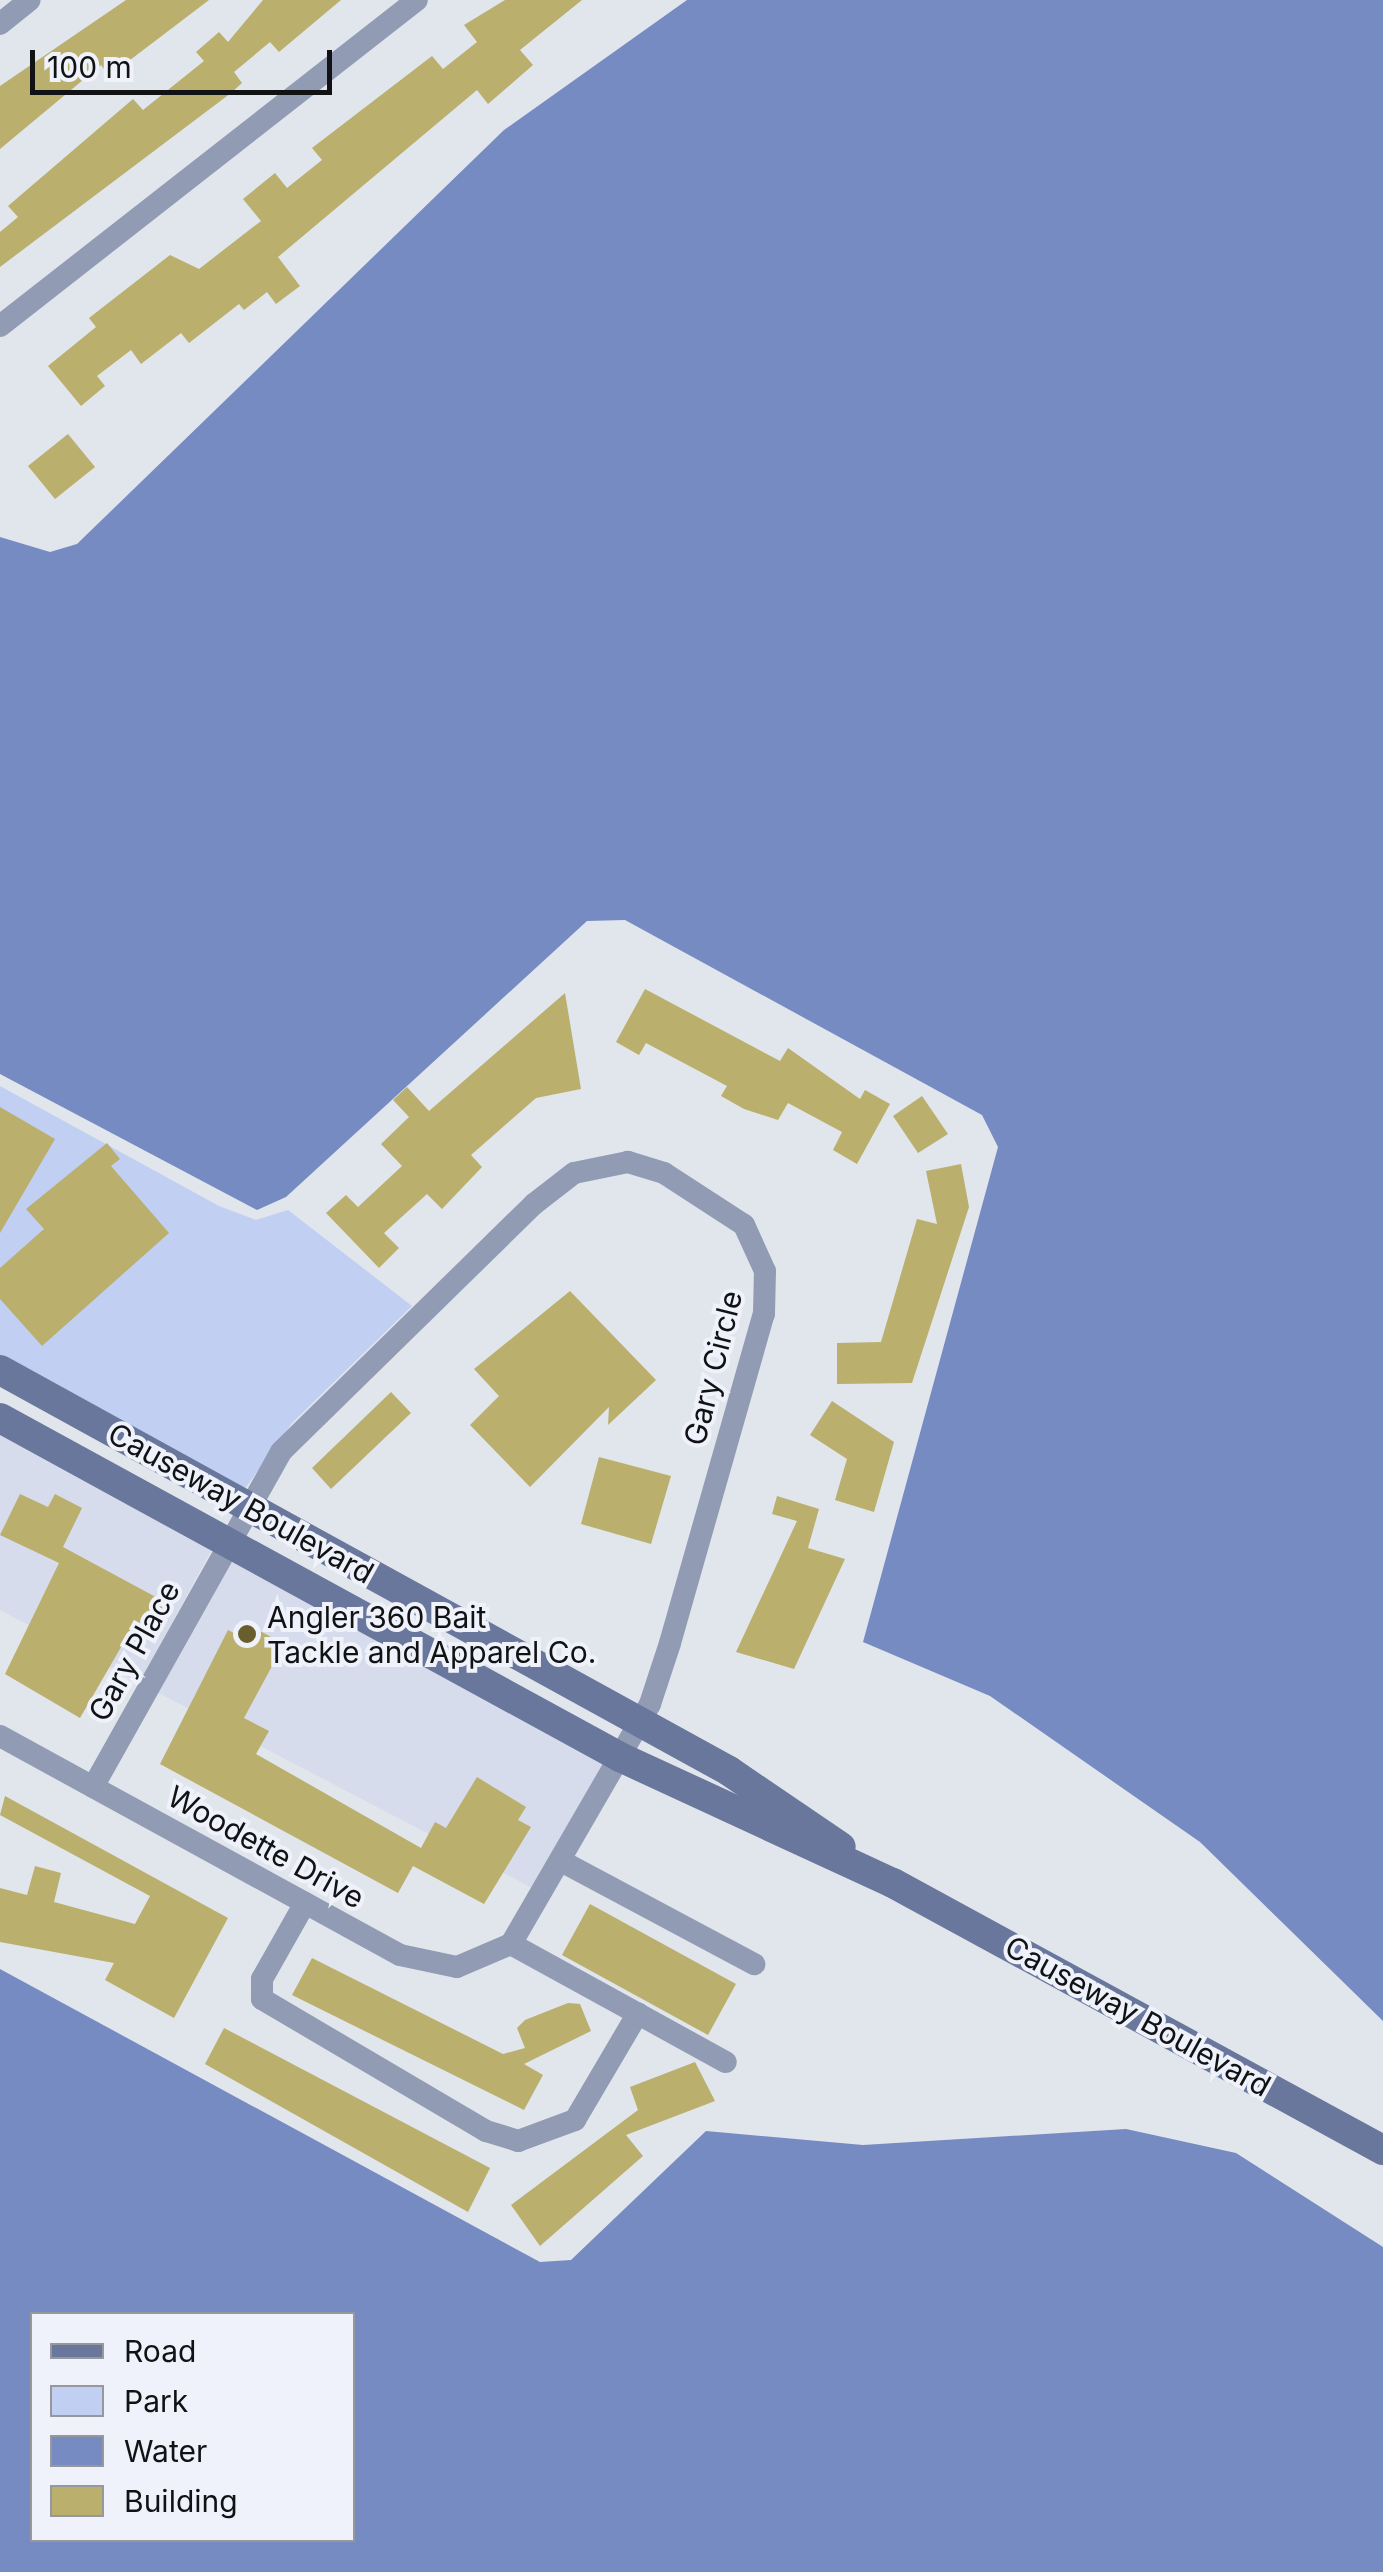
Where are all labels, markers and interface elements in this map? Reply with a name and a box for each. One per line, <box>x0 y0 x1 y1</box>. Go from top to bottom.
scale bar <box>35 30 338 92</box>
text: 100 m <box>47 49 132 85</box>
street label: Gary Circle <box>676 1287 750 1449</box>
street label: Causeway Boulevard <box>102 1415 380 1591</box>
street label: Gary Place <box>81 1575 187 1727</box>
place label: Angler 360 Bait Tackle and Apparel Co. <box>267 1599 596 1670</box>
marker: Angler 360 Bait Tackle and Apparel Co. <box>236 1623 258 1645</box>
street label: Woodette Drive <box>162 1778 370 1916</box>
street label: Causeway Boulevard <box>999 1928 1277 2104</box>
legend <box>30 2312 355 2542</box>
text: Road <box>124 2333 196 2369</box>
text: Park <box>124 2383 188 2419</box>
text: Water <box>124 2433 207 2469</box>
text: Building <box>124 2483 238 2519</box>

